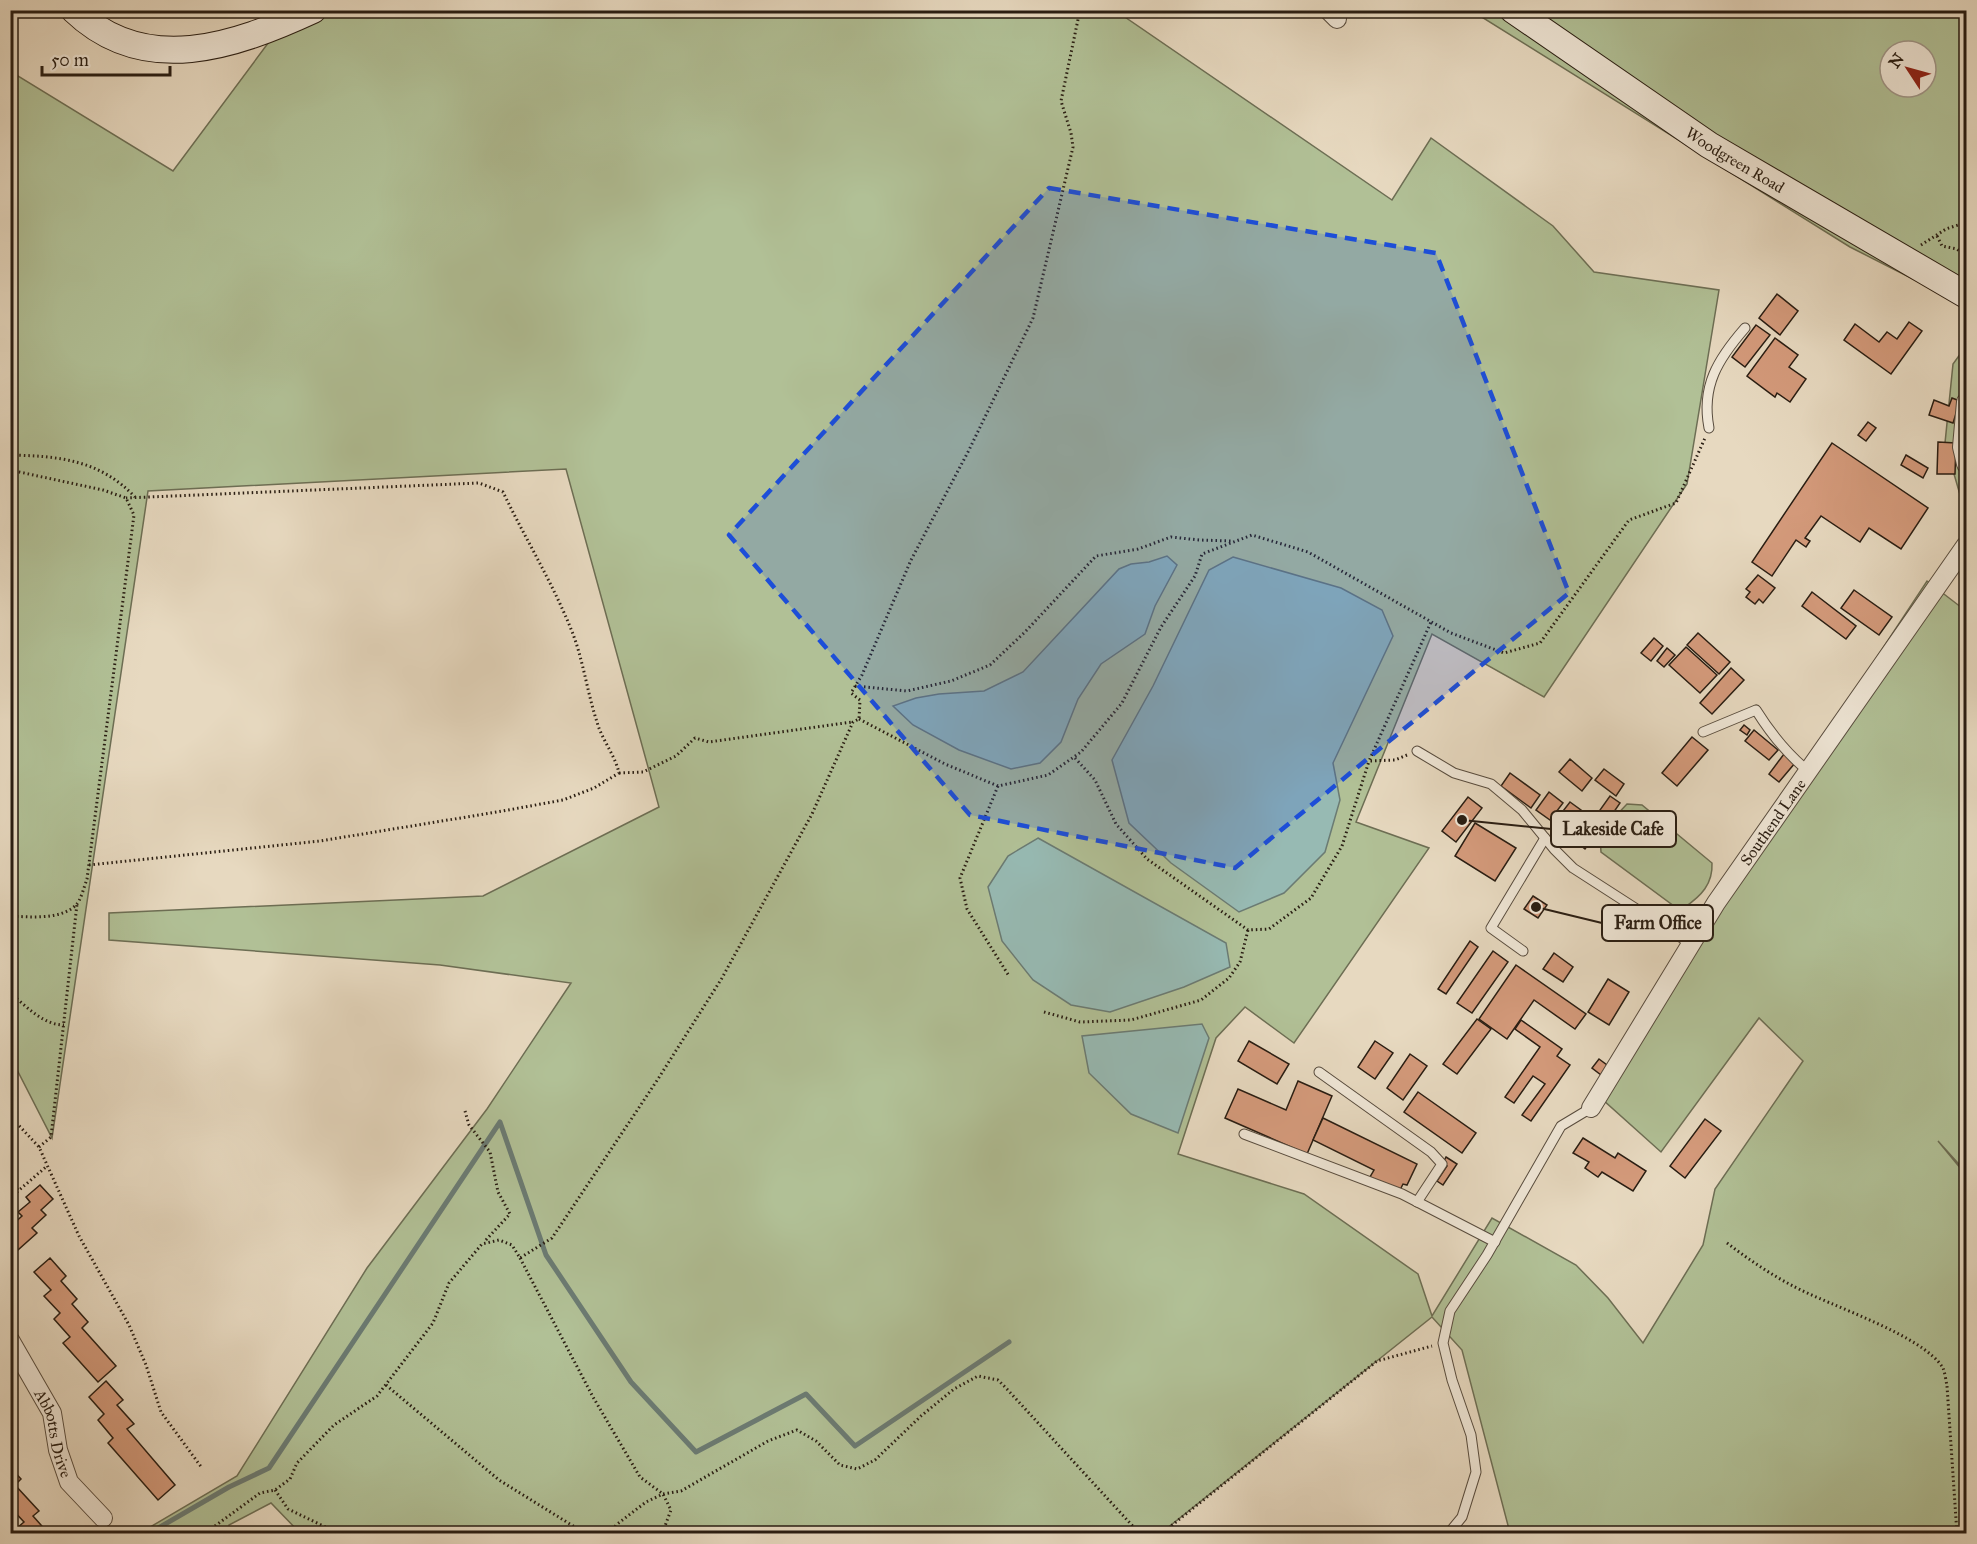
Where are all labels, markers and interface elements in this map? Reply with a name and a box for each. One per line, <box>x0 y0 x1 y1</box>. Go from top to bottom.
scale bar <box>42 39 170 77</box>
north arrow <box>1878 39 1938 99</box>
text: 50 m <box>51 49 89 71</box>
text: N <box>1885 49 1908 72</box>
street label: Woodgreen Road <box>1682 123 1788 197</box>
street label: Southend Lane <box>1736 775 1810 869</box>
callout: Lakeside Cafe <box>1551 811 1676 847</box>
text: Lakeside Cafe <box>1562 818 1664 840</box>
callout: Farm Office <box>1602 905 1713 941</box>
text: Farm Office <box>1614 912 1702 934</box>
street label: Abbotts Drive <box>30 1385 76 1480</box>

